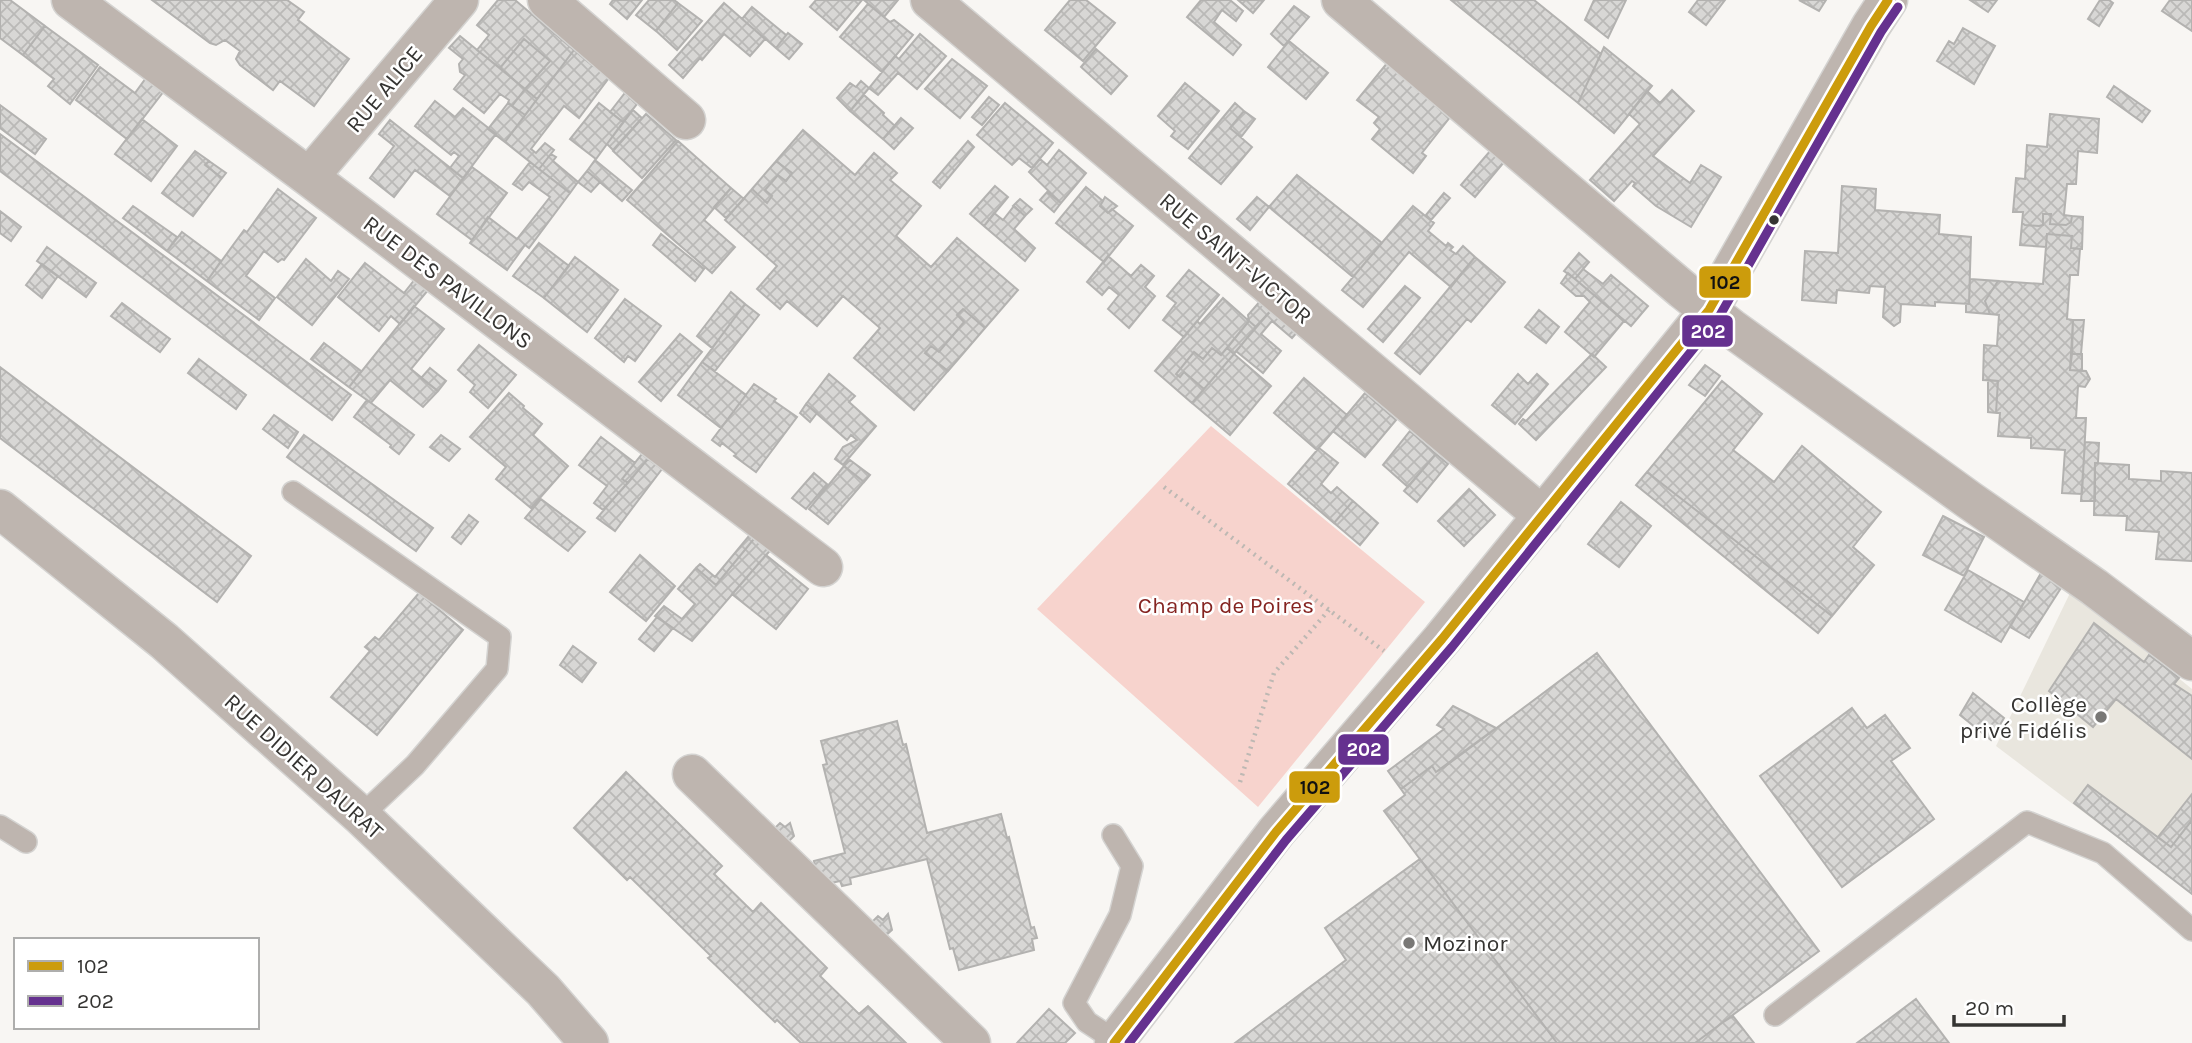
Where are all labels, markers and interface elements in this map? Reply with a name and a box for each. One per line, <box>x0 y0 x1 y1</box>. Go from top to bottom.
street label: RUE ALICE <box>340 40 428 138</box>
street label: RUE SAINT-VICTOR <box>1154 187 1317 330</box>
street label: RUE DES PAVILLONS <box>358 210 538 355</box>
unlabelled marker <box>1767 213 1781 227</box>
line badge: 102 <box>1698 265 1752 299</box>
text: 102 <box>1710 272 1740 294</box>
line badge: 202 <box>1681 314 1734 348</box>
text: 202 <box>1690 321 1726 343</box>
park label: Champ de Poires <box>1138 592 1314 619</box>
street label: RUE DIDIER DAURAT <box>219 688 389 845</box>
place label: Collège privé Fidélis <box>1960 691 2087 744</box>
marker: Collège privé Fidélis <box>2093 709 2109 725</box>
line badge: 202 <box>1337 733 1390 766</box>
text: 202 <box>1346 739 1382 761</box>
line badge: 102 <box>1288 770 1341 804</box>
text: 102 <box>1300 777 1330 799</box>
place label: Mozinor <box>1423 930 1508 957</box>
marker: Mozinor <box>1401 935 1417 951</box>
legend <box>14 938 259 1029</box>
text: 102 <box>77 954 109 978</box>
scale bar <box>1954 984 2064 1028</box>
text: 202 <box>77 989 114 1013</box>
text: 20 m <box>1965 996 2014 1020</box>

